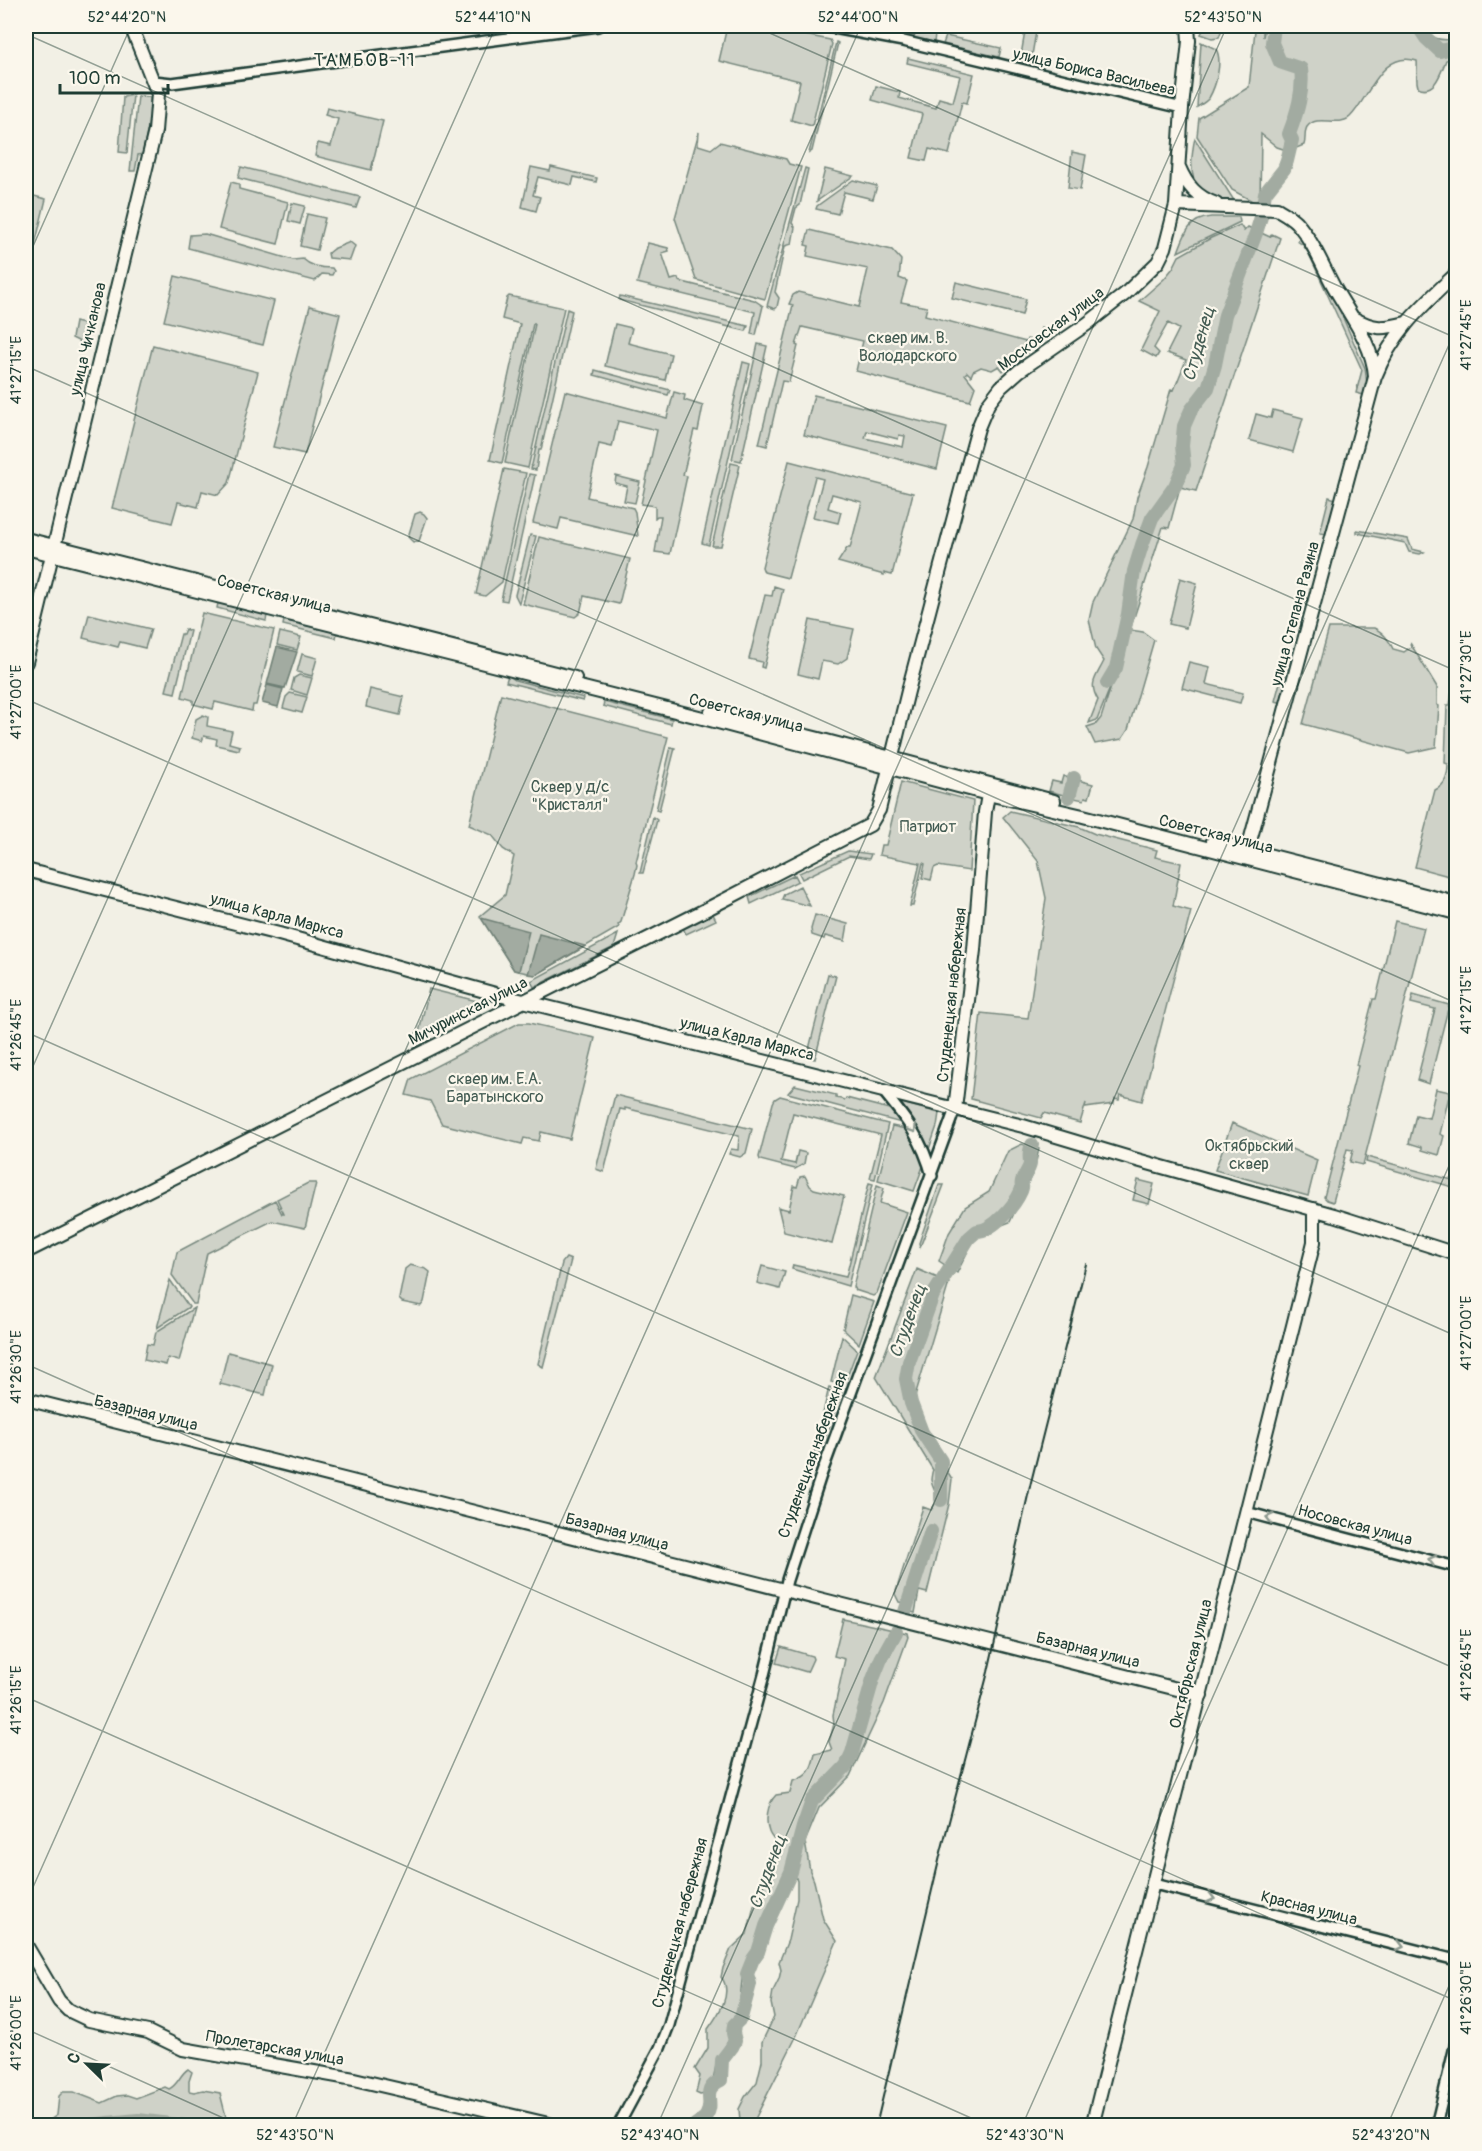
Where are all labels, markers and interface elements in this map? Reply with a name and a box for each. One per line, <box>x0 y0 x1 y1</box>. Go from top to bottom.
text: 52°44'20"N <box>88 8 166 27</box>
text: 52°44'10"N <box>455 8 531 27</box>
text: 52°44'00"N <box>818 8 898 27</box>
text: 52°43'50"N <box>1184 8 1262 27</box>
street label: улица Бориса Васильева <box>1010 43 1177 100</box>
district label: ТАМБОВ-11 <box>314 49 416 72</box>
scale bar <box>60 57 168 95</box>
text: 100 m <box>69 67 121 90</box>
street label: улица Чичканова <box>65 280 111 399</box>
street label: Московская улица <box>994 283 1108 375</box>
text: 41°27'45"E <box>1457 299 1476 371</box>
water label: Студенец <box>1177 304 1221 384</box>
park label: cквер им. В. Володарского <box>859 328 958 366</box>
text: 41°27'15"E <box>7 336 26 404</box>
street label: улица Степана Разина <box>1266 539 1324 690</box>
street label: Советская улица <box>215 570 333 618</box>
text: 41°27'30"E <box>1457 630 1476 703</box>
text: 41°27'00"E <box>7 664 26 739</box>
street label: Советская улица <box>687 689 805 737</box>
park label: Сквер у д/с "Кристалл" <box>531 777 609 815</box>
street label: Советская улица <box>1157 810 1275 858</box>
park label: Патриот <box>900 817 956 837</box>
street label: улица Карла Маркса <box>207 888 346 943</box>
street label: Студенецкая набережная <box>933 907 971 1083</box>
text: 41°27'15"E <box>1457 966 1476 1034</box>
street label: Мичуринская улица <box>405 972 531 1050</box>
text: 41°26'45"E <box>7 999 26 1071</box>
street label: улица Карла Маркса <box>677 1012 816 1065</box>
park label: сквер им. Е.А. Баратынского <box>446 1069 544 1107</box>
one-way arrow <box>906 1123 917 1134</box>
park label: Октябрьский сквер <box>1204 1136 1294 1174</box>
water label: Студенец <box>884 1281 932 1361</box>
text: 41°27'00"E <box>1457 1295 1476 1370</box>
text: 41°26'30"E <box>7 1330 26 1404</box>
street label: Студенецкая набережная <box>774 1369 852 1541</box>
street label: Базарная улица <box>92 1390 200 1436</box>
street label: Носовская улица <box>1295 1500 1415 1550</box>
street label: Базарная улица <box>563 1509 671 1555</box>
one-way arrow <box>1265 1513 1275 1526</box>
one-way arrow <box>1427 1555 1437 1568</box>
street label: Октябрьская улица <box>1165 1597 1217 1731</box>
street label: Базарная улица <box>1034 1627 1142 1673</box>
text: 41°26'45"E <box>1457 1629 1476 1701</box>
text: 41°26'15"E <box>7 1665 26 1735</box>
water label: Студенец <box>744 1832 792 1912</box>
street label: Студенецкая набережная <box>648 1836 712 2010</box>
street label: Красная улица <box>1259 1886 1359 1930</box>
one-way arrow <box>1205 1891 1216 1903</box>
one-way arrow <box>1395 1938 1405 1951</box>
text: 41°26'30"E <box>1457 1961 1476 2035</box>
text: 41°26'00"E <box>7 1995 26 2071</box>
street label: Пролетарская улица <box>204 2026 346 2070</box>
north arrow <box>57 2034 117 2094</box>
text: С <box>63 2050 85 2067</box>
text: 52°43'50"N <box>256 2126 334 2145</box>
text: 52°43'40"N <box>621 2126 699 2145</box>
text: 52°43'30"N <box>986 2126 1064 2145</box>
text: 52°43'20"N <box>1352 2126 1430 2145</box>

